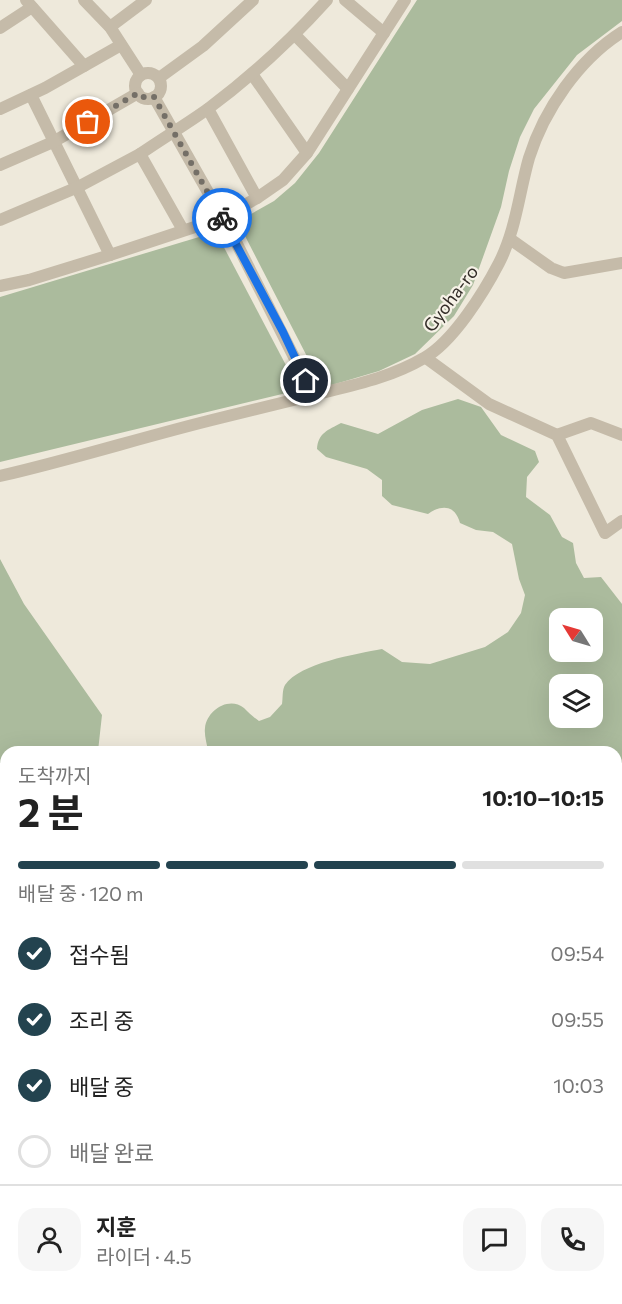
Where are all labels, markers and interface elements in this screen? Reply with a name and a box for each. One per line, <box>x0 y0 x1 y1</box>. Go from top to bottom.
pin <box>62 96 113 147</box>
icon: bag <box>71 105 104 138</box>
courier <box>192 188 252 248</box>
icon: bike <box>206 202 239 235</box>
street label: Gyoha-ro <box>418 261 482 336</box>
pin <box>280 355 331 406</box>
icon: home <box>289 364 322 397</box>
north arrow <box>549 608 603 662</box>
map controls <box>549 608 603 728</box>
button: layers <box>549 674 603 728</box>
text: 도착까지 <box>18 763 92 787</box>
text: 10:10–10:15 <box>482 784 604 811</box>
text: 2 분 <box>18 787 84 835</box>
text: 배달 중 · 120 m <box>18 881 143 905</box>
icon: check <box>18 937 51 970</box>
text: 접수됨 <box>69 941 130 968</box>
text: 09:54 <box>551 941 604 965</box>
icon: check <box>18 1003 51 1036</box>
text: 조리 중 <box>69 1007 134 1034</box>
text: 09:55 <box>551 1007 604 1031</box>
icon: check <box>18 1069 51 1102</box>
text: 배달 중 <box>69 1073 134 1100</box>
text: 10:03 <box>553 1073 604 1097</box>
text: 배달 완료 <box>69 1139 154 1166</box>
button: person <box>18 1208 81 1271</box>
button: chat <box>463 1208 526 1271</box>
button: phone <box>541 1208 604 1271</box>
text: 지훈 <box>96 1213 136 1240</box>
text: 라이더 · 4.5 <box>96 1244 192 1268</box>

